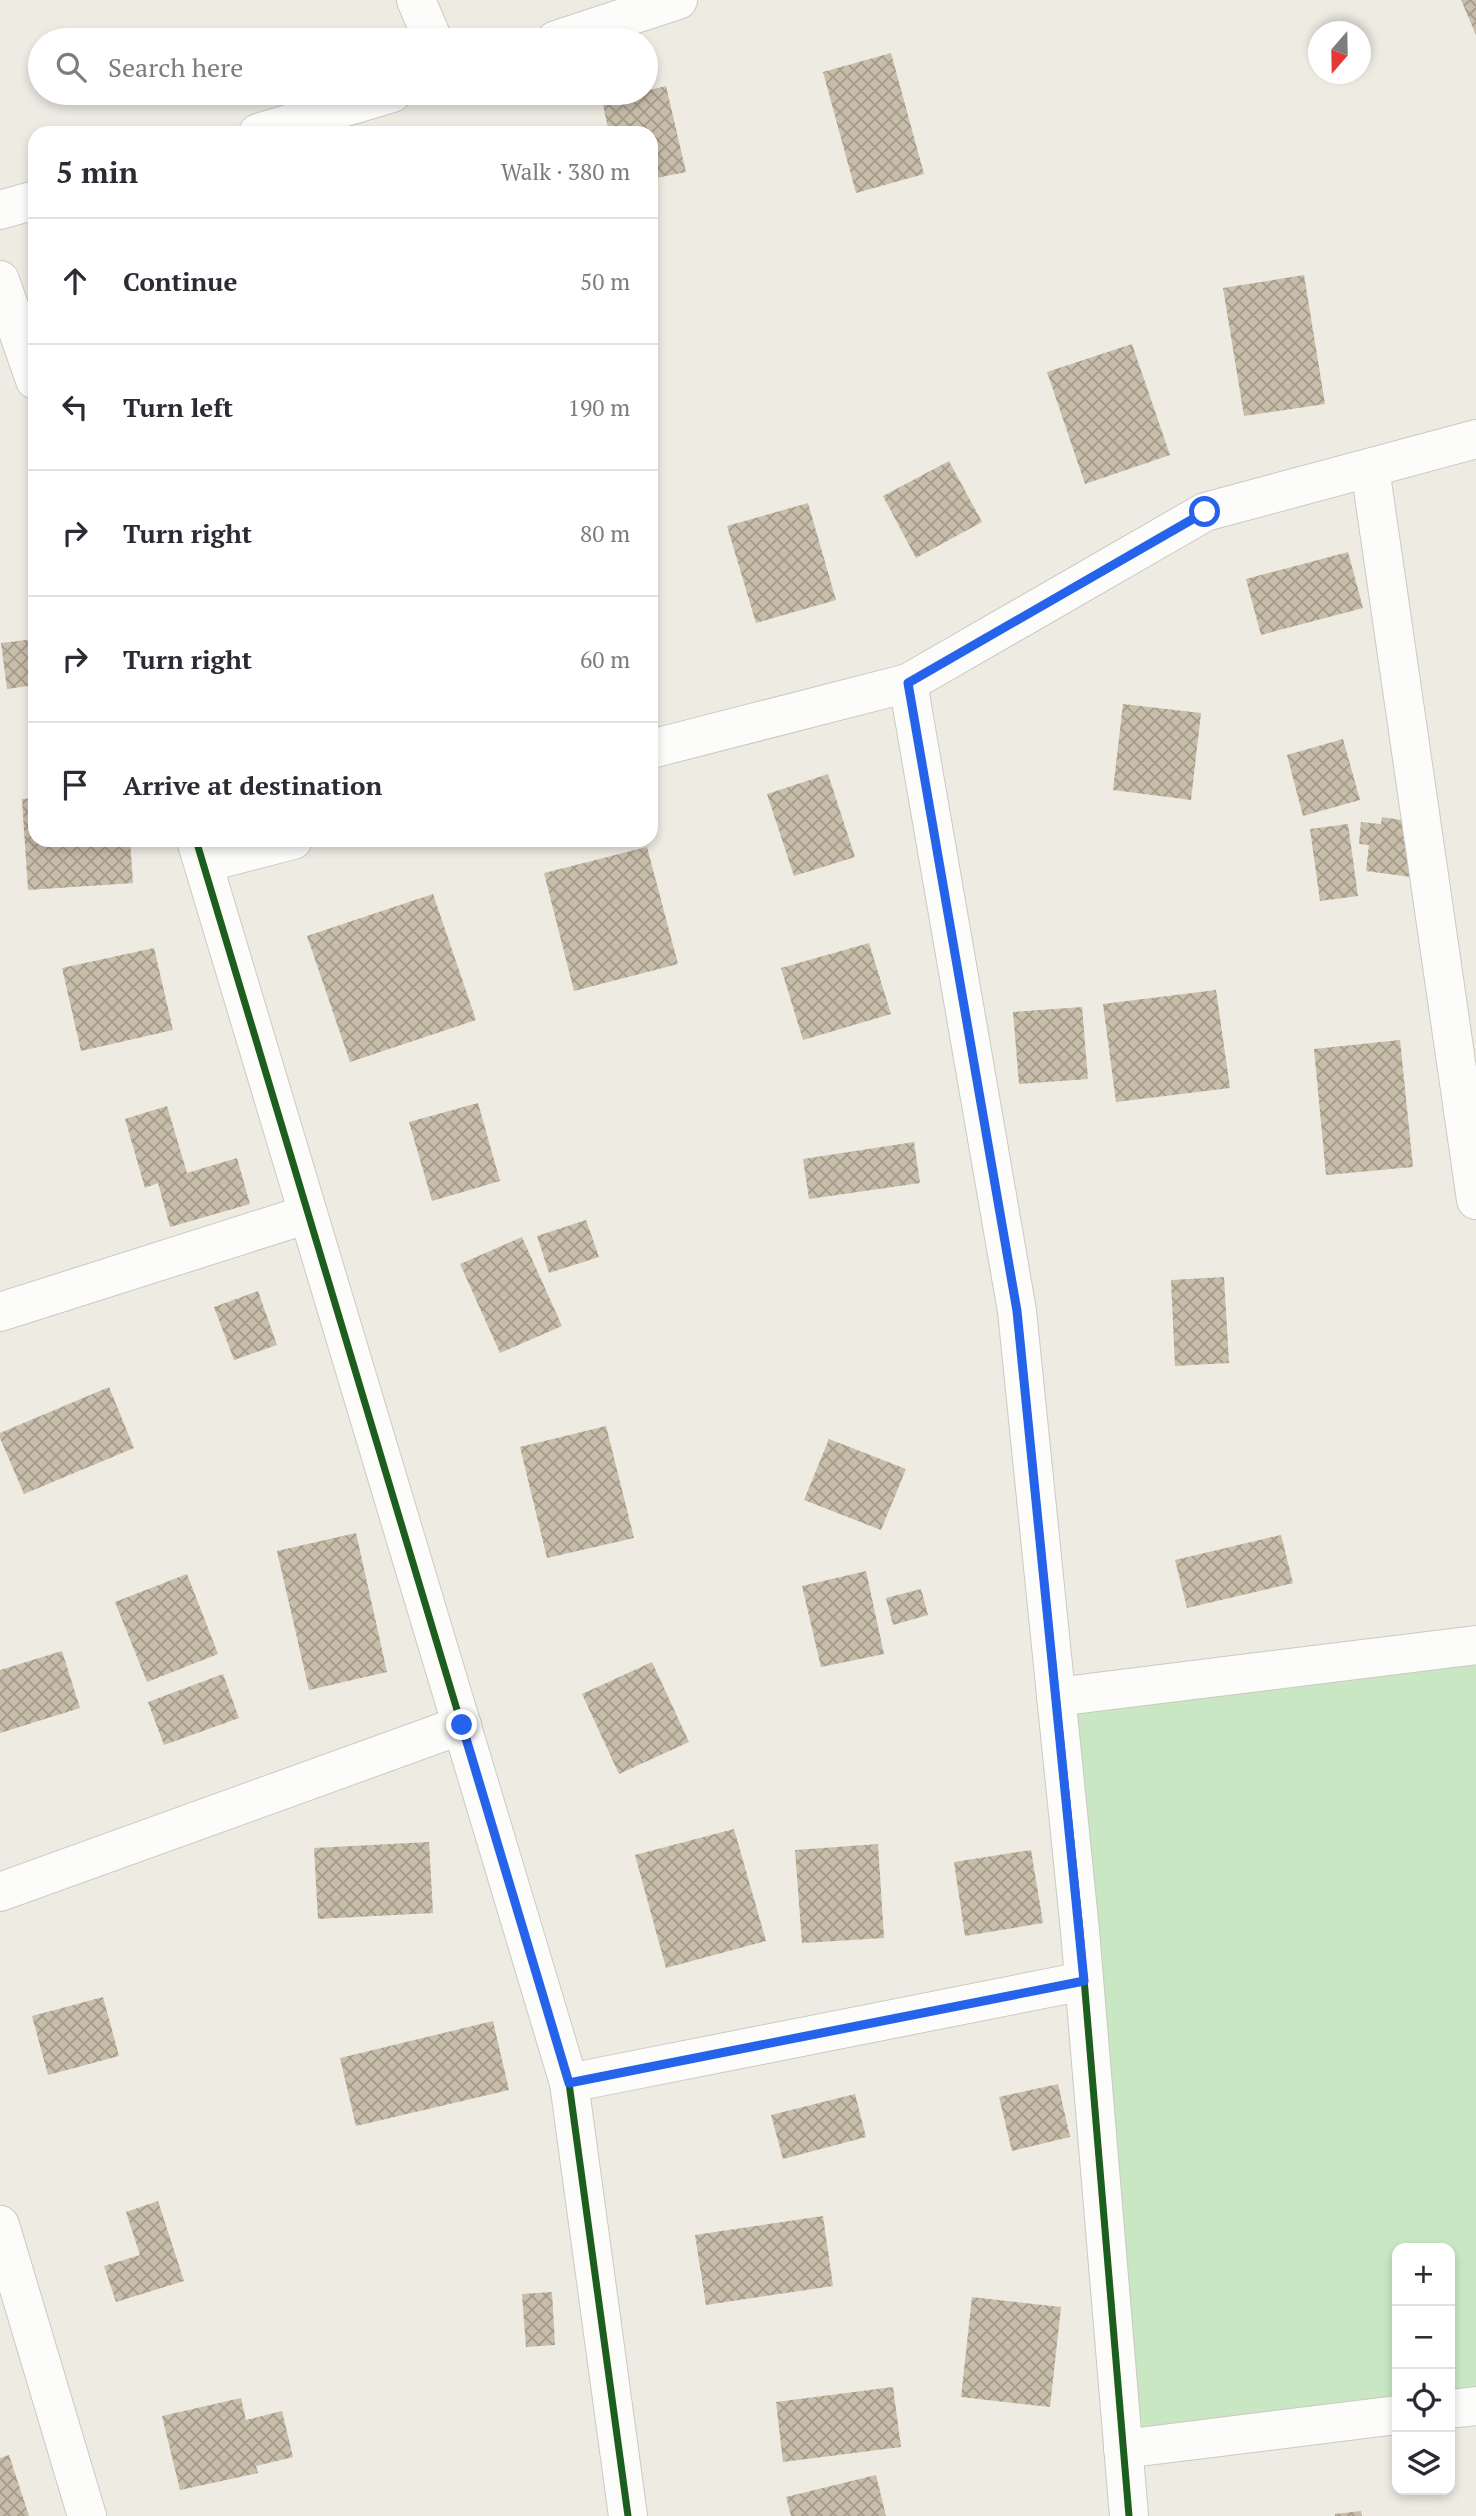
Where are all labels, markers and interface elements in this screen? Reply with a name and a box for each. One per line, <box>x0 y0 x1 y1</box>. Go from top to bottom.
north arrow <box>1308 21 1371 84</box>
search box <box>28 28 658 105</box>
icon: search <box>52 48 90 86</box>
text: Search here <box>108 50 243 84</box>
text: 5 min <box>56 152 138 192</box>
text: Walk · 380 m <box>501 156 630 187</box>
icon: ahead <box>56 262 94 300</box>
text: Continue <box>123 264 237 298</box>
text: 50 m <box>580 266 630 297</box>
icon: left <box>56 388 94 426</box>
text: Turn left <box>123 390 233 424</box>
text: 190 m <box>568 392 630 423</box>
route start <box>1189 496 1220 527</box>
icon: right <box>56 514 94 552</box>
text: Turn right <box>123 516 252 550</box>
text: 80 m <box>580 518 630 549</box>
icon: right <box>56 640 94 678</box>
text: Turn right <box>123 642 252 676</box>
text: 60 m <box>580 644 630 675</box>
icon: arrive <box>56 766 94 804</box>
text: Arrive at destination <box>123 768 382 802</box>
route end <box>446 1709 477 1740</box>
map controls <box>1392 2243 1455 2495</box>
button: + <box>1392 2243 1455 2306</box>
button: − <box>1392 2306 1455 2369</box>
button: locate <box>1392 2369 1455 2432</box>
button: layers <box>1392 2432 1455 2495</box>

